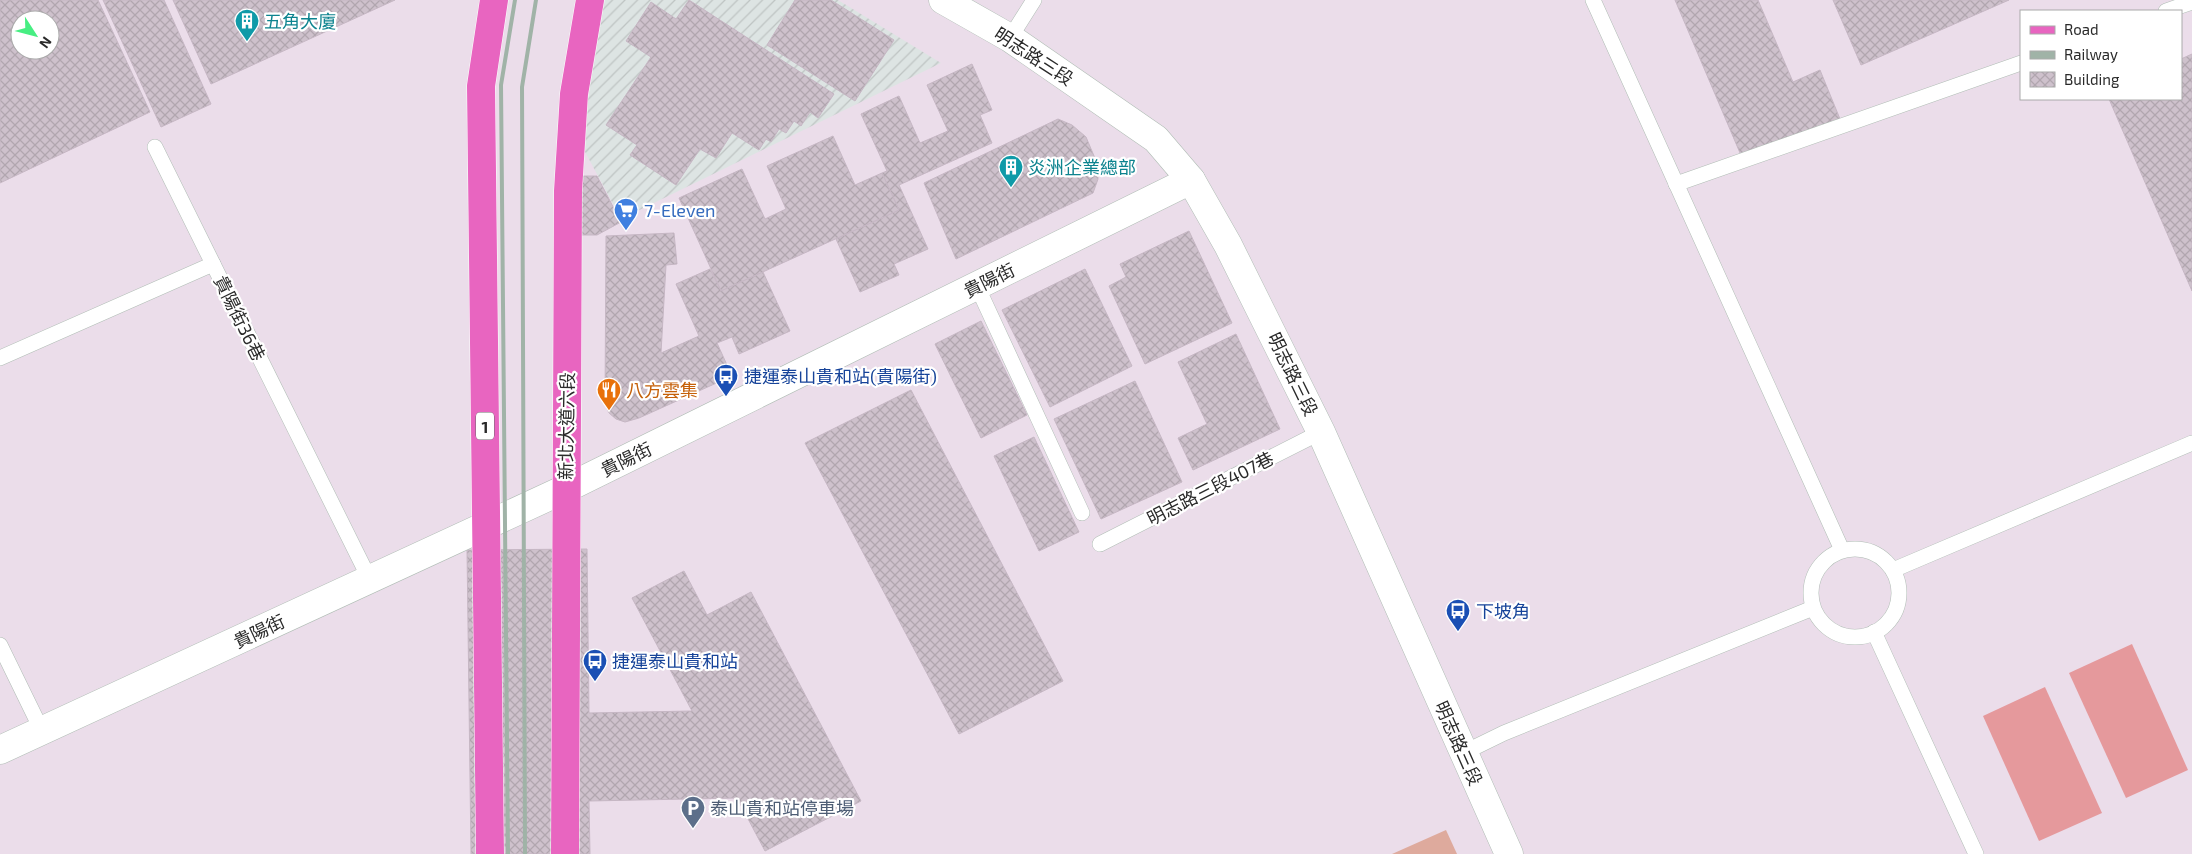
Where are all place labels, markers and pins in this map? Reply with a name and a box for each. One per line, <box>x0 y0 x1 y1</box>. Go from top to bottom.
building icon: 五角大廈 <box>234 8 260 42</box>
place label: 五角大廈 <box>264 10 336 32</box>
building icon: 炎洲企業總部 <box>998 154 1024 188</box>
place label: 炎洲企業總部 <box>1028 156 1136 178</box>
supermarket icon: 7-Eleven <box>613 197 639 231</box>
place label: 7-Eleven <box>644 199 716 221</box>
bus stop icon: 捷運泰山貴和站(貴陽街) <box>713 363 739 397</box>
place label: 捷運泰山貴和站(貴陽街) <box>744 365 937 387</box>
restaurant icon: 八方雲集 <box>596 377 622 411</box>
place label: 八方雲集 <box>626 379 698 401</box>
bus stop icon: 下坡角 <box>1445 598 1471 632</box>
place label: 下坡角 <box>1476 600 1530 622</box>
bus stop icon: 捷運泰山貴和站 <box>582 648 608 682</box>
place label: 捷運泰山貴和站 <box>612 650 738 672</box>
parking icon: 泰山貴和站停車場 <box>680 795 706 829</box>
place label: 泰山貴和站停車場 <box>710 797 854 819</box>

